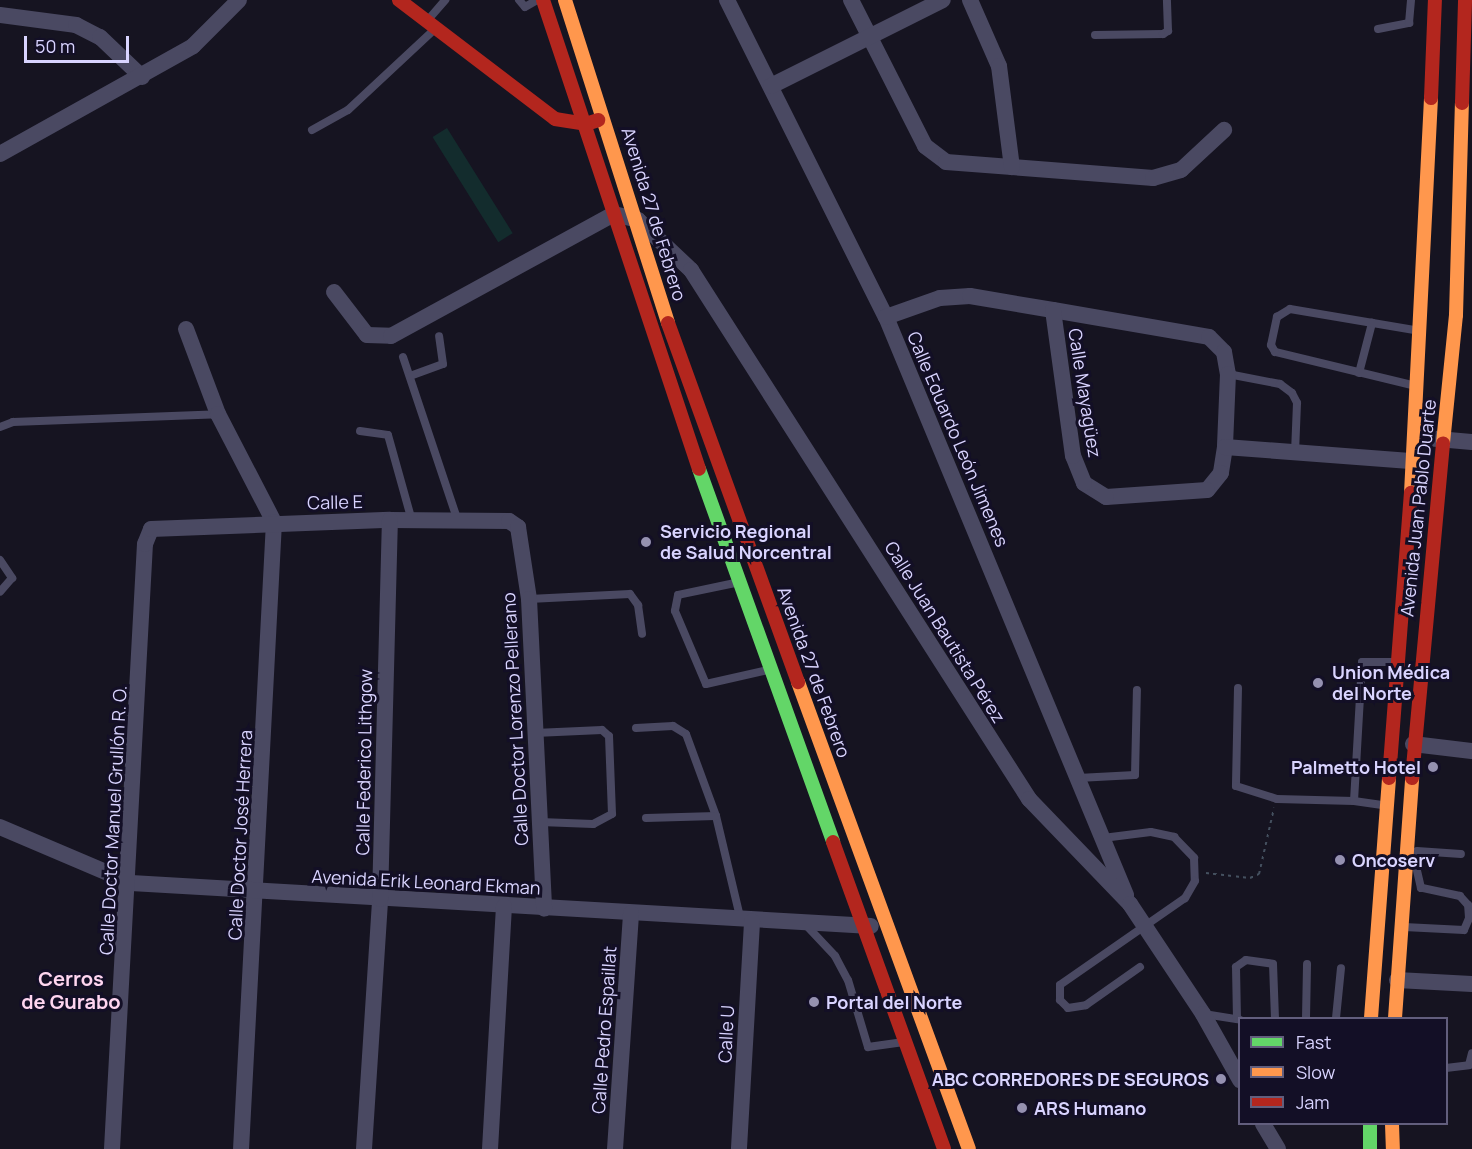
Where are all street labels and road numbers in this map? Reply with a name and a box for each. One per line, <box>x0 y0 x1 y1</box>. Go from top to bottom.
street label: Avenida 27 de Febrero <box>617 125 691 303</box>
street label: Calle Mayagüez <box>1064 327 1106 459</box>
street label: Calle Eduardo León Jimenes <box>903 328 1013 550</box>
street label: Avenida Juan Pablo Duarte <box>1396 398 1440 618</box>
street label: Calle E <box>307 491 363 513</box>
street label: Calle Juan Bautista Pérez <box>880 537 1010 727</box>
street label: Avenida 27 de Febrero <box>773 584 855 760</box>
street label: Calle Doctor Lorenzo Pellerano <box>498 592 532 846</box>
street label: Calle Federico Lithgow <box>352 669 376 855</box>
street label: Calle Doctor Manuel Grullón R. O. <box>95 685 131 955</box>
street label: Calle Doctor José Herrera <box>224 729 256 941</box>
street label: Avenida Erik Leonard Ekman <box>311 865 541 899</box>
street label: Calle Pedro Espaillat <box>587 945 621 1115</box>
street label: Calle U <box>714 1004 738 1064</box>

